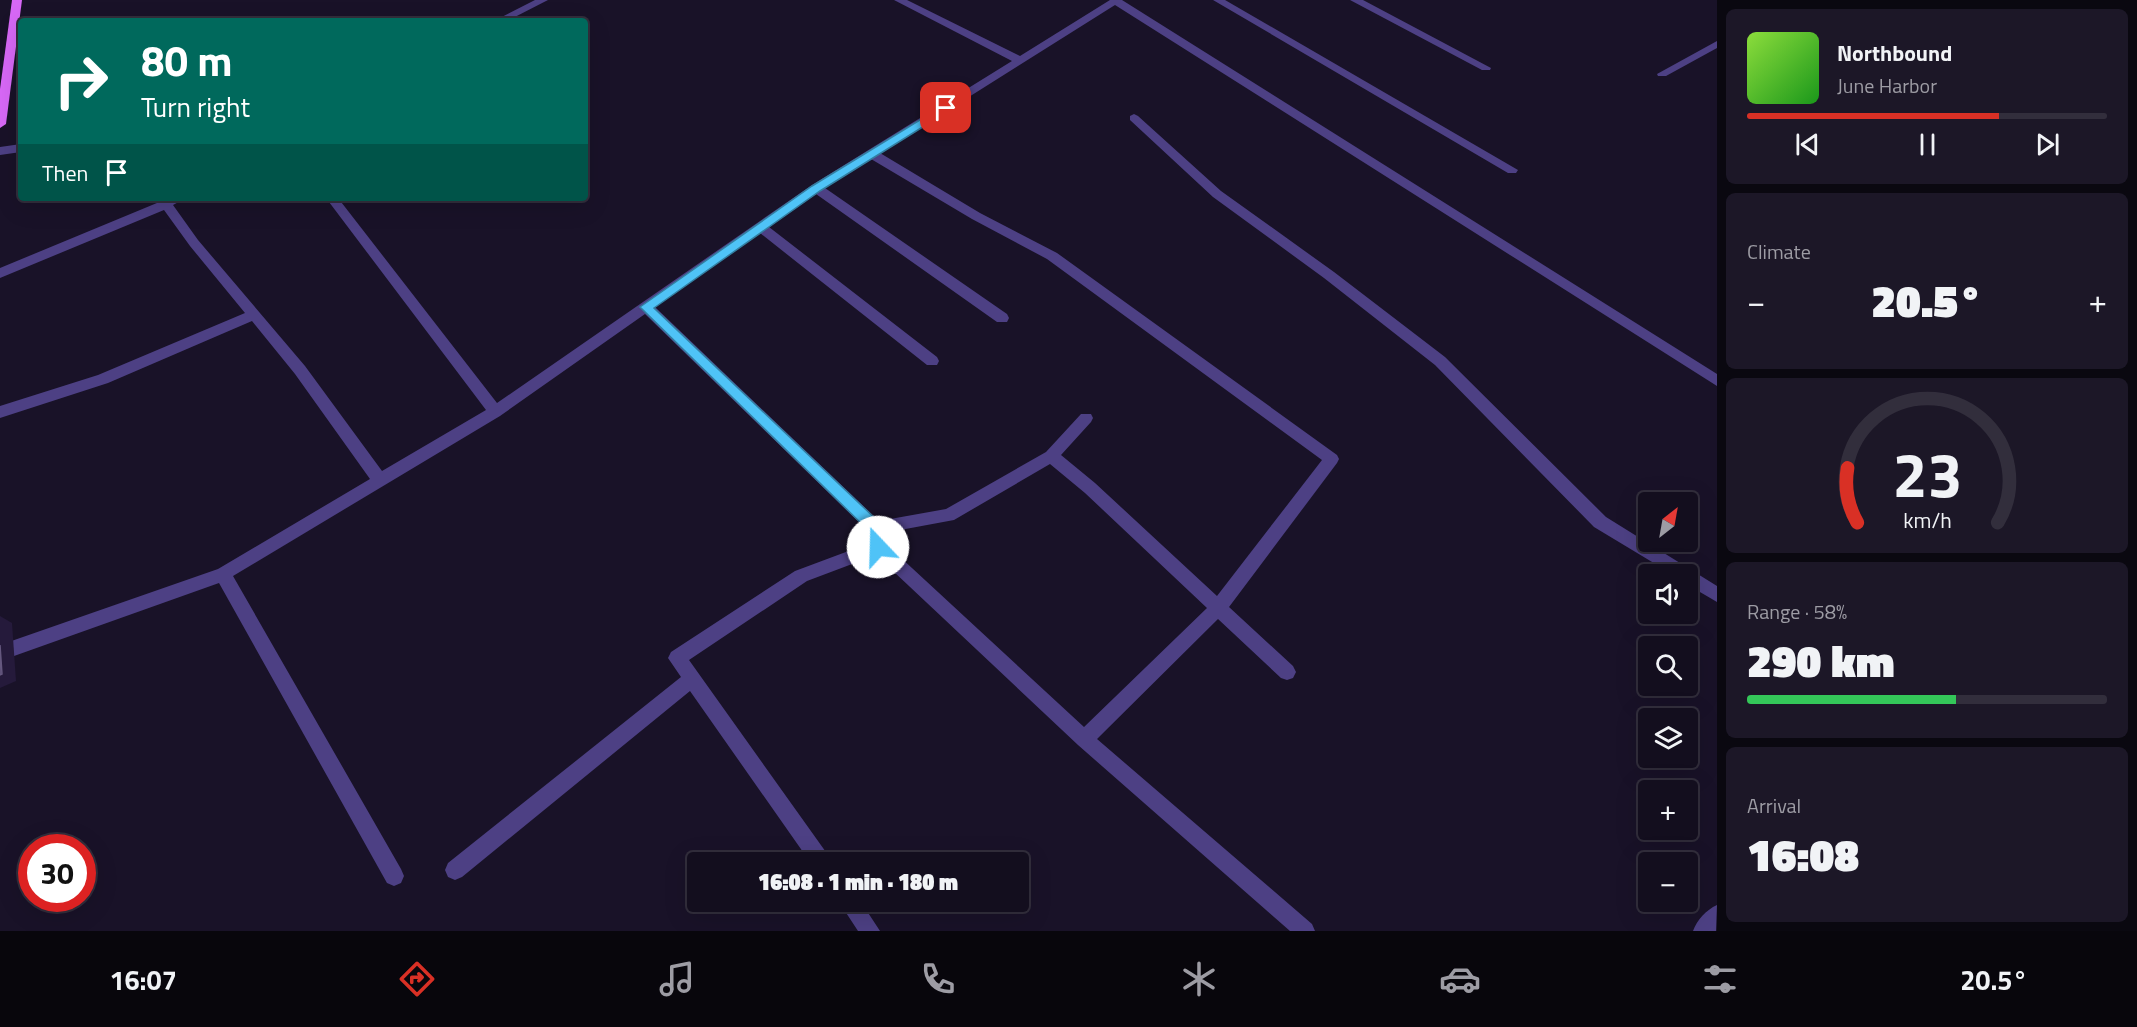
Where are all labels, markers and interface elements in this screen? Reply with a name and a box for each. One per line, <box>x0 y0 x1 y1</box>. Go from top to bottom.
text: 80 m <box>141 28 233 92</box>
text: Northbound <box>1837 36 1952 70</box>
icon: right <box>42 42 120 120</box>
text: June Harbor <box>1837 70 1937 101</box>
pin <box>920 82 971 133</box>
text: Turn right <box>141 86 250 127</box>
icon: arrive <box>929 91 962 124</box>
icon: previous <box>1791 128 1824 161</box>
icon: pause <box>1911 128 1944 161</box>
icon: next <box>2031 128 2064 161</box>
text: Then <box>42 156 88 190</box>
icon: arrive <box>100 156 133 189</box>
text: Climate <box>1747 236 1811 267</box>
text: 20.5° <box>1871 266 1983 334</box>
text: − <box>1747 276 1765 326</box>
text: + <box>2089 276 2107 326</box>
text: 23 <box>1892 426 1962 521</box>
north arrow <box>1638 492 1698 552</box>
map controls <box>1638 492 1698 912</box>
text: km/h <box>1903 504 1951 536</box>
position arrow <box>846 515 910 579</box>
button: sound <box>1638 564 1698 624</box>
text: Range · 58% <box>1747 596 1847 627</box>
text: 290 km <box>1747 626 1895 694</box>
button: search <box>1638 636 1698 696</box>
button: layers <box>1638 708 1698 768</box>
button: + <box>1638 780 1698 840</box>
text: Arrival <box>1747 790 1801 821</box>
text: 16:08 <box>1747 820 1859 888</box>
speed limit sign: 30 <box>18 834 96 912</box>
button: − <box>1638 852 1698 912</box>
text: 16:08 · 1 min · 180 m <box>758 865 958 899</box>
icon: directions <box>396 958 438 1000</box>
icon: music <box>656 958 698 1000</box>
icon: phone <box>917 958 959 1000</box>
icon: climate <box>1178 958 1220 1000</box>
icon: car <box>1439 958 1481 1000</box>
icon: filters <box>1699 958 1741 1000</box>
text: 16:07 <box>109 959 177 1000</box>
text: 20.5° <box>1960 959 2028 1000</box>

